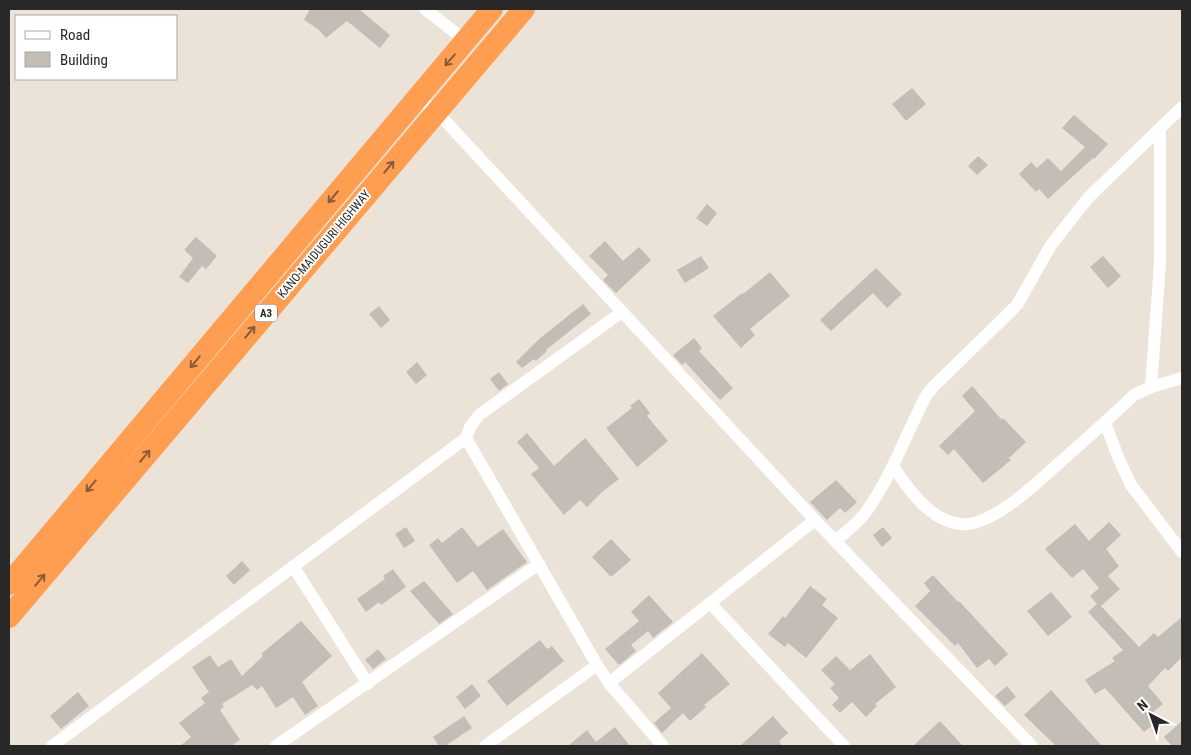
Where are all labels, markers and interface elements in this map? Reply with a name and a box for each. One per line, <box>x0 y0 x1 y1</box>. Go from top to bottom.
legend <box>15 15 178 80</box>
text: Road <box>60 26 90 44</box>
text: Building <box>60 51 108 69</box>
one-way arrow <box>444 53 455 66</box>
one-way arrow <box>383 161 394 174</box>
street label: KANO-MAIDUGURI HIGHWAY <box>275 187 374 301</box>
one-way arrow <box>328 190 339 203</box>
road number: A3 <box>255 304 277 322</box>
one-way arrow <box>244 325 256 338</box>
one-way arrow <box>190 355 201 368</box>
one-way arrow <box>139 450 150 463</box>
one-way arrow <box>85 480 96 493</box>
one-way arrow <box>35 574 46 587</box>
north arrow <box>1126 690 1176 740</box>
text: N <box>1134 696 1151 714</box>

